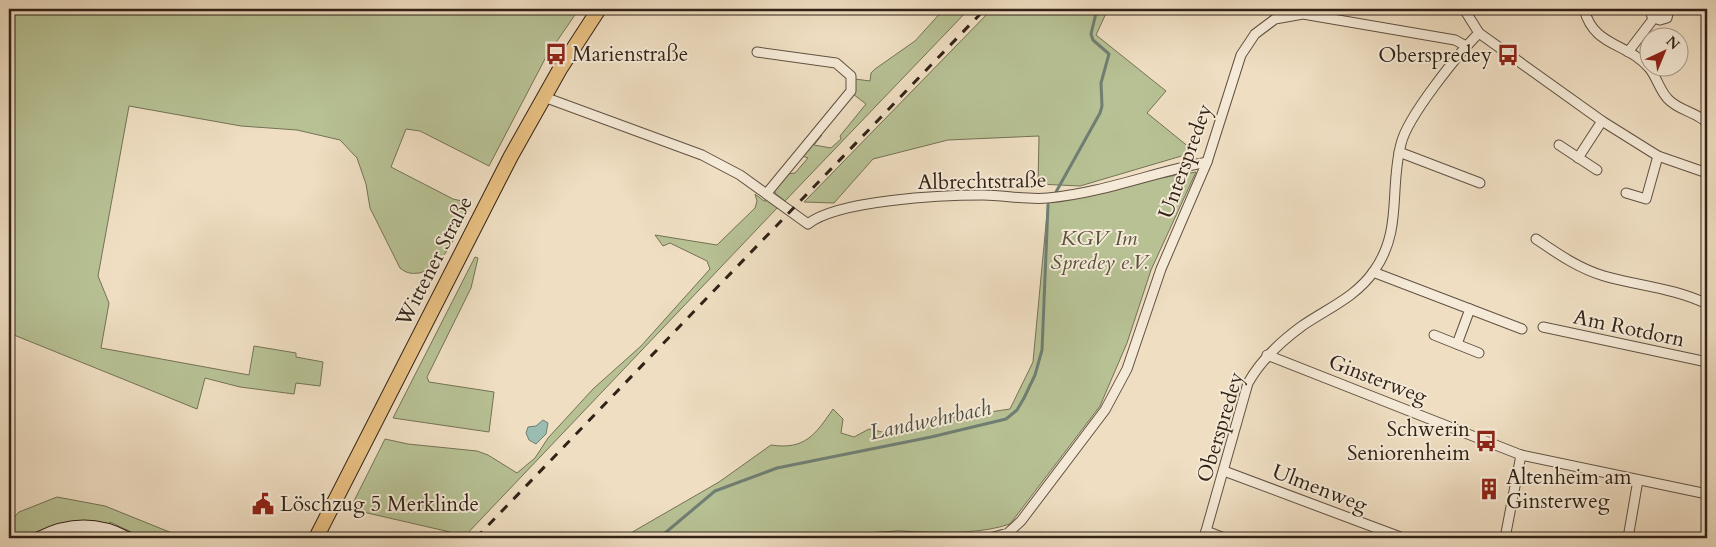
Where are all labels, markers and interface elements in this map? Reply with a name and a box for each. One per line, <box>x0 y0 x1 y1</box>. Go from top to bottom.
north arrow <box>1638 28 1688 78</box>
text: N <box>1662 32 1684 54</box>
place label: Marienstraße <box>572 40 688 69</box>
bus stop icon: Marienstraße <box>543 41 569 67</box>
place label: Oberspredey <box>1378 41 1492 70</box>
bus stop icon: Oberspredey <box>1495 42 1521 68</box>
street label: Unterspredey <box>1151 100 1220 223</box>
street label: Albrechtstraße <box>917 166 1047 197</box>
street label: Wittener Straße <box>389 191 480 332</box>
park label: KGV Im Spredey e.V. <box>1051 224 1151 277</box>
street label: Am Rotdorn <box>1571 303 1687 354</box>
street label: Ginsterweg <box>1324 347 1432 412</box>
street label: Oberspredey <box>1190 368 1251 486</box>
water label: Landwehrbach <box>867 392 994 448</box>
place label: Schwerin Seniorenheim <box>1347 415 1470 468</box>
bus stop icon: Schwerin Seniorenheim <box>1473 428 1499 454</box>
street label: Ulmenweg <box>1268 457 1372 520</box>
place label: Altenheim am Ginsterweg <box>1506 463 1632 516</box>
building icon: Altenheim am Ginsterweg <box>1476 476 1502 502</box>
place label: Löschzug 5 Merklinde <box>280 490 479 519</box>
public building icon: Löschzug 5 Merklinde <box>250 491 276 517</box>

